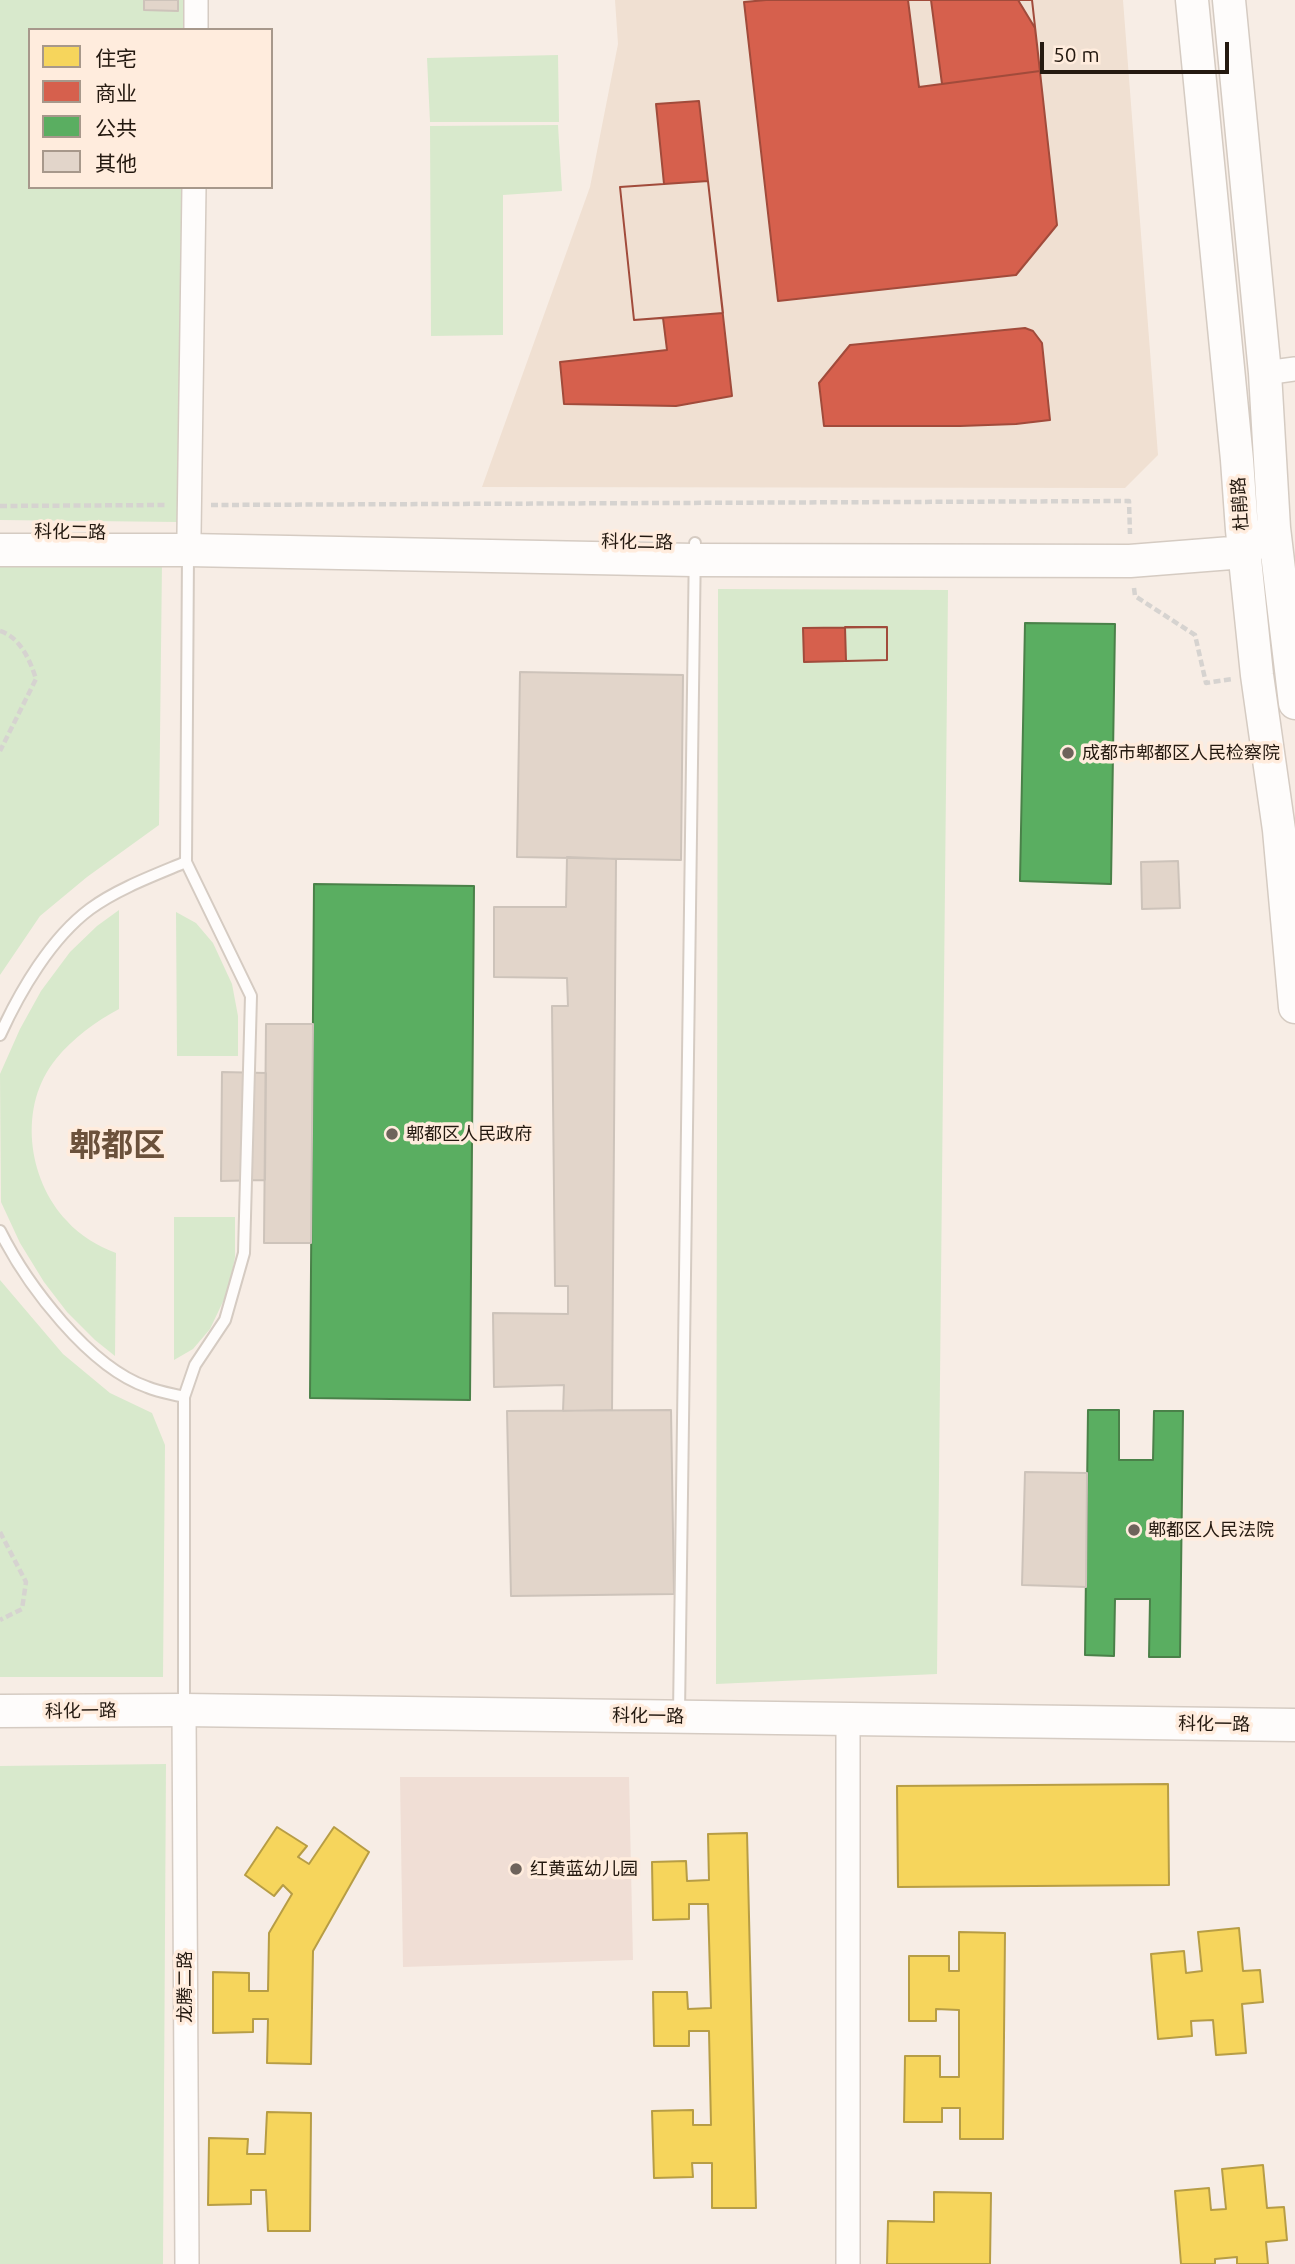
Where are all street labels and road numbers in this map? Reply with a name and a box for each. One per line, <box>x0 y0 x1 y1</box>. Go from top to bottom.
street label: 杜鹃路 <box>1227 476 1253 532</box>
street label: 科化二路 <box>34 521 106 543</box>
street label: 科化二路 <box>601 531 673 553</box>
street label: 科化一路 <box>45 1700 117 1722</box>
street label: 科化一路 <box>612 1705 684 1727</box>
street label: 科化一路 <box>1178 1713 1250 1735</box>
street label: 龙腾二路 <box>174 1951 196 2023</box>

